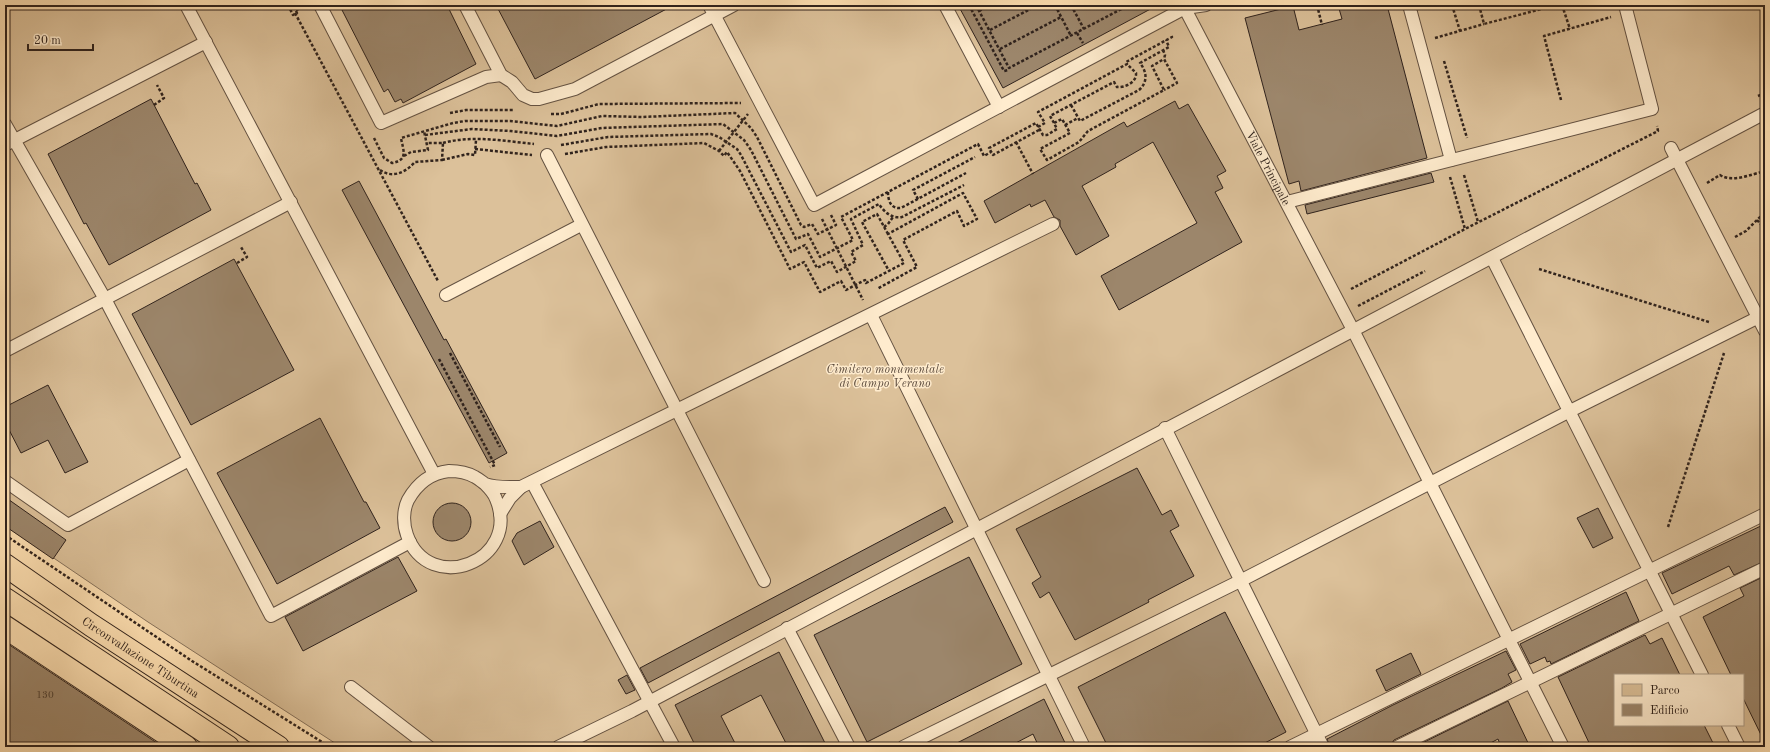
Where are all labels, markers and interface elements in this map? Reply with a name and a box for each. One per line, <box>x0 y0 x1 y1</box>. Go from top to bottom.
scale bar <box>28 26 93 52</box>
text: 20 m <box>34 35 61 47</box>
street label: Viale Principale <box>1243 129 1292 208</box>
park label: Cimitero monumentale di Campo Verano <box>826 364 944 390</box>
street label: Circonvallazione Tiburtina <box>79 615 201 701</box>
legend <box>1614 674 1744 726</box>
text: Parco <box>1650 685 1680 697</box>
house number: 130 <box>36 690 54 700</box>
text: Edificio <box>1650 705 1689 717</box>

